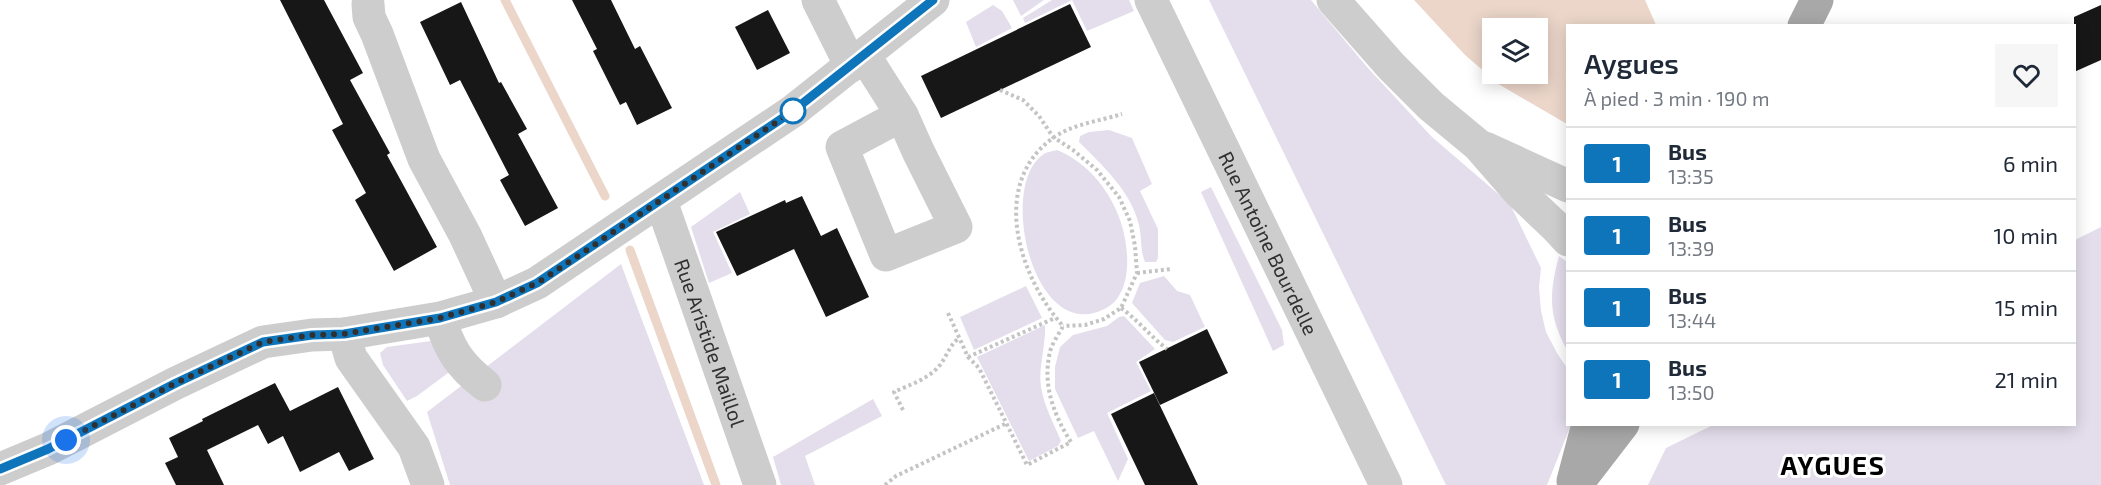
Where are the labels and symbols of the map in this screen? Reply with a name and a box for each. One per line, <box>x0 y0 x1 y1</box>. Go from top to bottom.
unlabelled marker <box>780 98 806 124</box>
street label: Rue Antoine Bourdelle <box>1214 147 1323 339</box>
street label: Rue Aristide Maillol <box>670 256 751 430</box>
your location <box>51 425 81 455</box>
district label: AYGUES <box>1781 449 1885 480</box>

